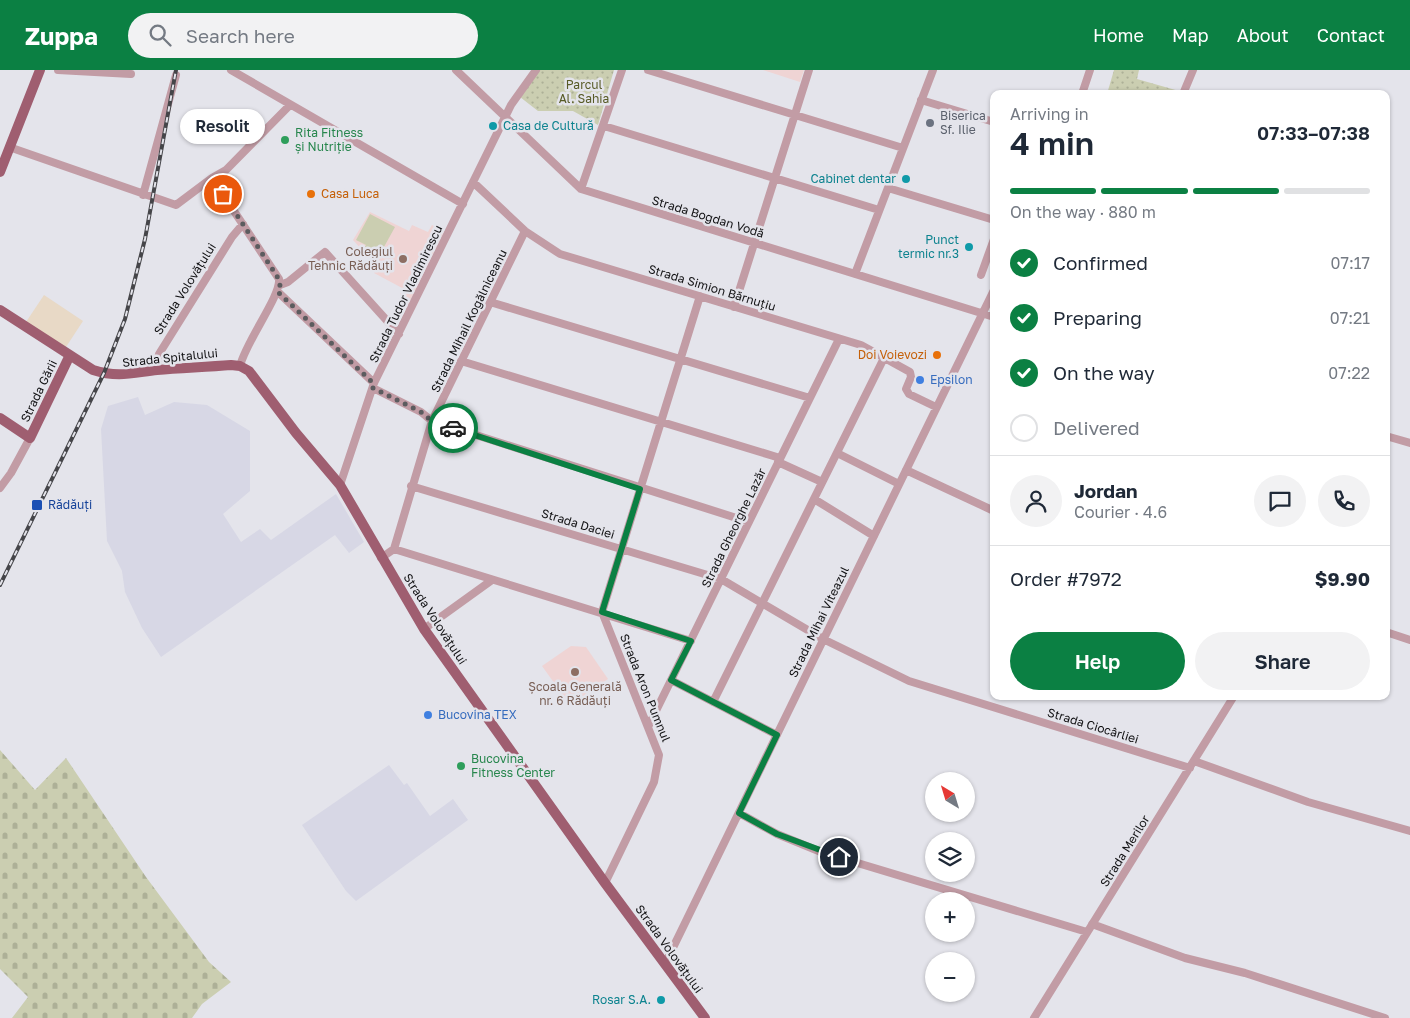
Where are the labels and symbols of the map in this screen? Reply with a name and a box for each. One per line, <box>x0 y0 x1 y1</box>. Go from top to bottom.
park label: Parcul Al. Sahia <box>559 77 609 106</box>
place label: Biserica Sf. Ilie <box>940 108 986 137</box>
callout: Resolit <box>180 109 266 144</box>
marker: Biserica Sf. Ilie <box>924 117 936 129</box>
place label: Casa de Cultură <box>503 118 594 133</box>
marker: Casa de Cultură <box>487 120 499 132</box>
place label: Rita Fitness și Nutriție <box>295 125 363 154</box>
marker: Rita Fitness și Nutriție <box>279 134 291 146</box>
place label: Cabinet dentar <box>810 171 896 186</box>
pin <box>202 173 244 215</box>
marker: Cabinet dentar <box>900 173 912 185</box>
place label: Casa Luca <box>321 186 379 201</box>
marker: Casa Luca <box>305 188 317 200</box>
street label: Strada Bogdan Vodă <box>650 192 766 241</box>
street label: Strada Tudor Vladimirescu <box>366 222 445 365</box>
place label: Punct termic nr.3 <box>898 232 959 261</box>
street label: Strada Volovățului <box>150 240 219 337</box>
marker: Punct termic nr.3 <box>963 241 975 253</box>
place label: Colegiul Tehnic Rădăuți <box>308 244 393 273</box>
street label: Strada Mihail Kogălniceanu <box>427 247 510 395</box>
marker: Colegiul Tehnic Rădăuți <box>397 253 409 265</box>
street label: Strada Simion Bărnuțiu <box>647 261 778 314</box>
street label: Strada Spitalului <box>121 345 218 370</box>
place label: Doi Voievozi <box>858 347 927 362</box>
marker: Doi Voievozi <box>931 349 943 361</box>
street label: Strada Gării <box>17 357 60 424</box>
place label: Epsilon <box>930 372 973 387</box>
marker: Epsilon <box>914 374 926 386</box>
courier <box>428 403 478 453</box>
street label: Strada Gheorghe Lazăr <box>698 465 769 590</box>
place label: Rădăuți <box>48 497 92 512</box>
marker: Rădăuți <box>30 498 44 512</box>
street label: Strada Daciei <box>540 505 617 542</box>
street label: Strada Mihai Viteazul <box>785 564 852 680</box>
street label: Strada Volovățului <box>400 570 470 667</box>
street label: Strada Aron Pumnul <box>617 632 674 744</box>
marker: Școala Generală nr. 6 Rădăuți <box>569 666 581 678</box>
place label: Școala Generală nr. 6 Rădăuți <box>528 679 622 708</box>
street label: Strada Ciocârliei <box>1046 705 1141 747</box>
place label: Bucovina TEX <box>438 707 517 722</box>
marker: Bucovina TEX <box>422 709 434 721</box>
place label: Bucovina Fitness Center <box>471 751 555 780</box>
marker: Bucovina Fitness Center <box>455 760 467 772</box>
north arrow <box>925 772 975 822</box>
street label: Strada Merilor <box>1097 812 1153 889</box>
pin <box>818 836 860 878</box>
street label: Strada Volovățului <box>632 902 706 996</box>
place label: Rosar S.A. <box>592 992 651 1007</box>
marker: Rosar S.A. <box>655 994 667 1006</box>

